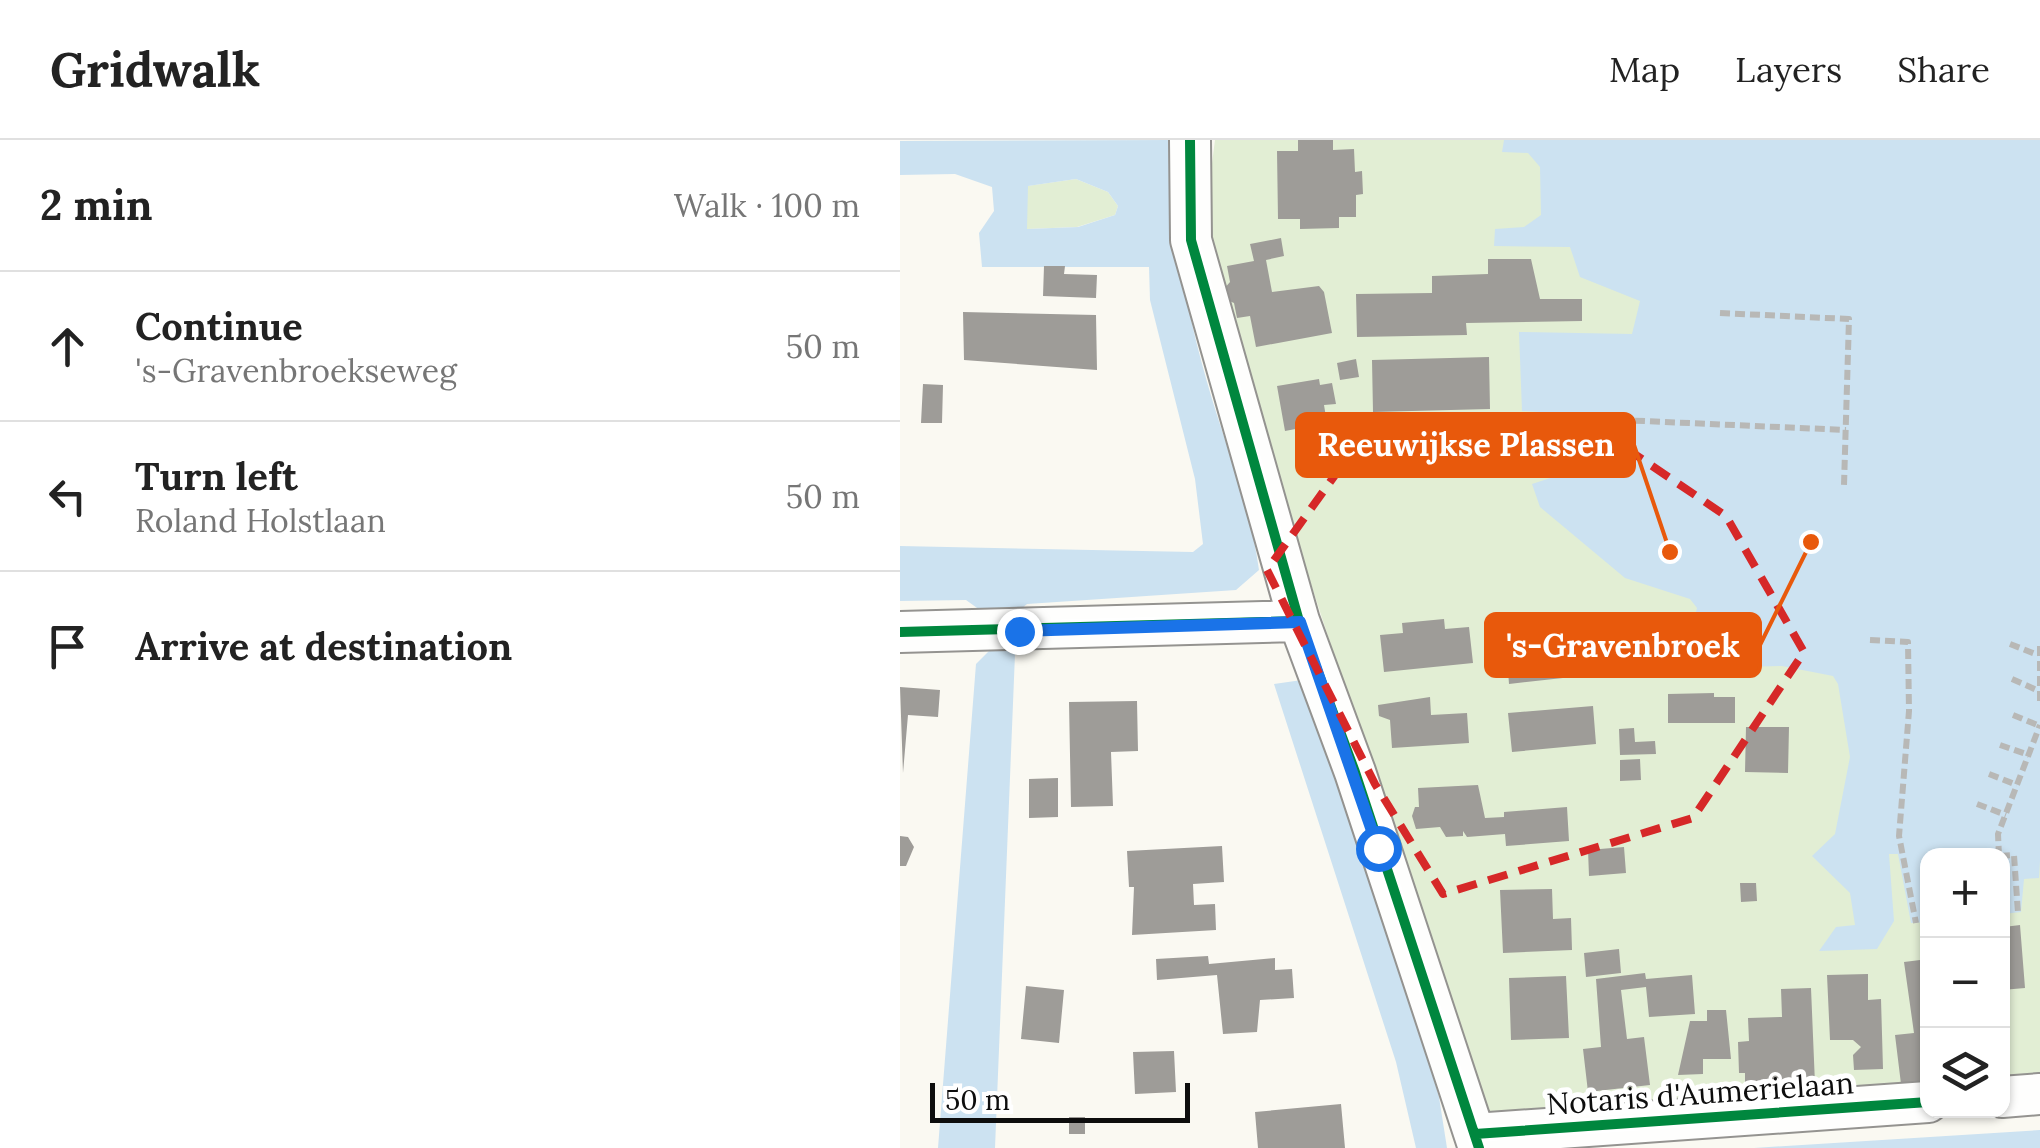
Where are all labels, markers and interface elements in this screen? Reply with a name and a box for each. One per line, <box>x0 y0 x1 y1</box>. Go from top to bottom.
text: Gridwalk <box>50 39 260 100</box>
text: Map <box>1609 47 1680 92</box>
text: Layers <box>1735 47 1842 92</box>
text: Share <box>1897 47 1990 92</box>
text: 2 min <box>40 178 153 232</box>
text: Walk · 100 m <box>674 185 860 226</box>
text: Continue <box>135 302 303 350</box>
icon: ahead <box>40 319 95 374</box>
text: 50 m <box>786 326 860 367</box>
text: 's-Gravenbroekseweg <box>135 350 457 391</box>
callout: Reeuwijkse Plassen <box>1297 414 1634 476</box>
text: Reeuwijkse Plassen <box>1317 424 1615 465</box>
text: Turn left <box>135 452 298 500</box>
icon: left <box>40 469 95 524</box>
text: 50 m <box>786 476 860 517</box>
text: Roland Holstlaan <box>135 500 386 541</box>
route end <box>997 609 1043 655</box>
callout: 's-Gravenbroek <box>1486 614 1760 676</box>
icon: arrive <box>40 619 95 674</box>
text: Arrive at destination <box>135 622 512 670</box>
text: 's-Gravenbroek <box>1506 625 1740 666</box>
route start <box>1356 826 1402 872</box>
map controls <box>1920 848 2010 1118</box>
button: + <box>1920 848 2010 938</box>
button: − <box>1920 938 2010 1028</box>
button: layers <box>1920 1028 2010 1118</box>
street label: Notaris d'Aumerielaan <box>1545 1063 1855 1123</box>
scale bar <box>930 1078 1190 1122</box>
text: 50 m <box>945 1082 1010 1118</box>

